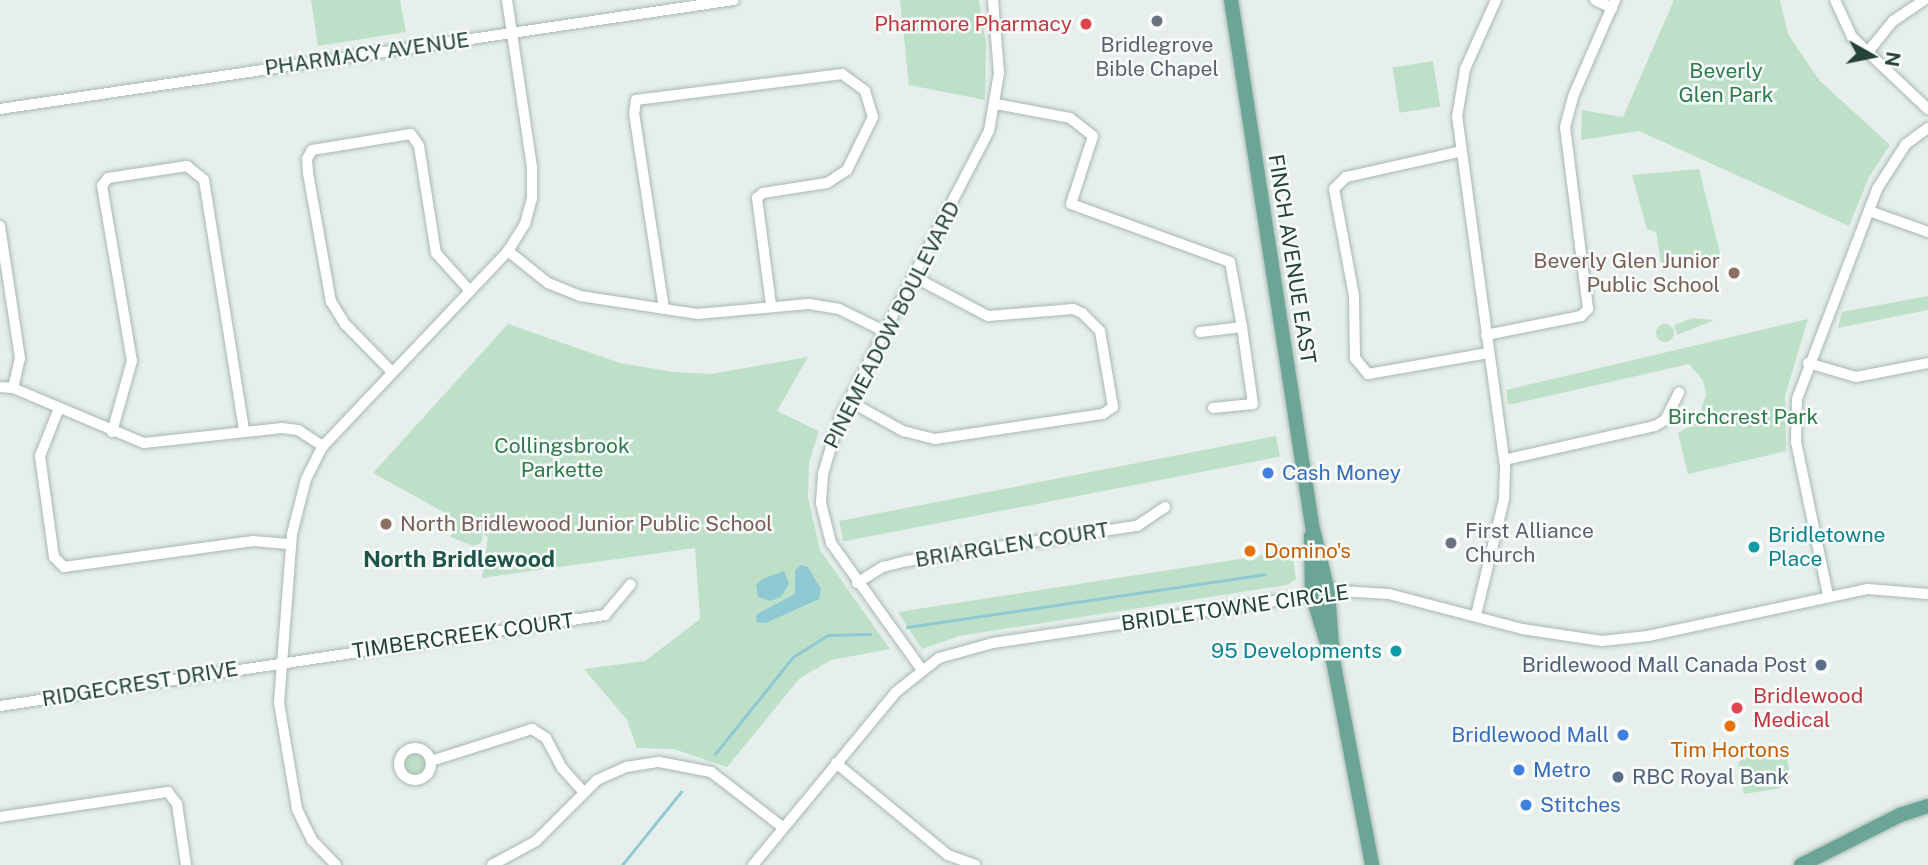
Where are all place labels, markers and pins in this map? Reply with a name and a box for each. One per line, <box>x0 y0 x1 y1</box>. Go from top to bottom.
place label: Pharmore Pharmacy <box>874 11 1072 37</box>
marker: Bridlegrove Bible Chapel <box>1149 13 1165 29</box>
marker: Pharmore Pharmacy <box>1078 16 1094 32</box>
place label: Bridlegrove Bible Chapel <box>1095 32 1219 82</box>
place label: Beverly Glen Junior Public School <box>1533 248 1720 298</box>
marker: Beverly Glen Junior Public School <box>1726 265 1742 281</box>
place label: Cash Money <box>1282 460 1401 486</box>
marker: Cash Money <box>1260 465 1276 481</box>
place label: North Bridlewood Junior Public School <box>400 511 773 537</box>
marker: North Bridlewood Junior Public School <box>378 516 394 532</box>
place label: First Alliance Church <box>1465 518 1594 568</box>
place label: Bridletowne Place <box>1768 522 1885 572</box>
marker: First Alliance Church <box>1443 535 1459 551</box>
place label: Domino's <box>1264 538 1351 564</box>
marker: Bridletowne Place <box>1746 539 1762 555</box>
marker: Domino's <box>1242 543 1258 559</box>
place label: 95 Developments <box>1211 638 1382 664</box>
marker: 95 Developments <box>1388 643 1404 659</box>
place label: Bridlewood Mall Canada Post <box>1522 652 1807 678</box>
marker: Bridlewood Mall Canada Post <box>1813 657 1829 673</box>
place label: Bridlewood Medical <box>1753 683 1863 733</box>
marker: Bridlewood Medical <box>1727 698 1747 718</box>
marker: Tim Hortons <box>1722 718 1738 734</box>
place label: Bridlewood Mall <box>1451 722 1609 748</box>
marker: Bridlewood Mall <box>1615 727 1631 743</box>
place label: Tim Hortons <box>1670 737 1790 763</box>
place label: Metro <box>1533 757 1591 783</box>
marker: Metro <box>1511 762 1527 778</box>
place label: RBC Royal Bank <box>1632 764 1789 790</box>
marker: RBC Royal Bank <box>1610 769 1626 785</box>
place label: Stitches <box>1540 792 1621 818</box>
marker: Stitches <box>1518 797 1534 813</box>

